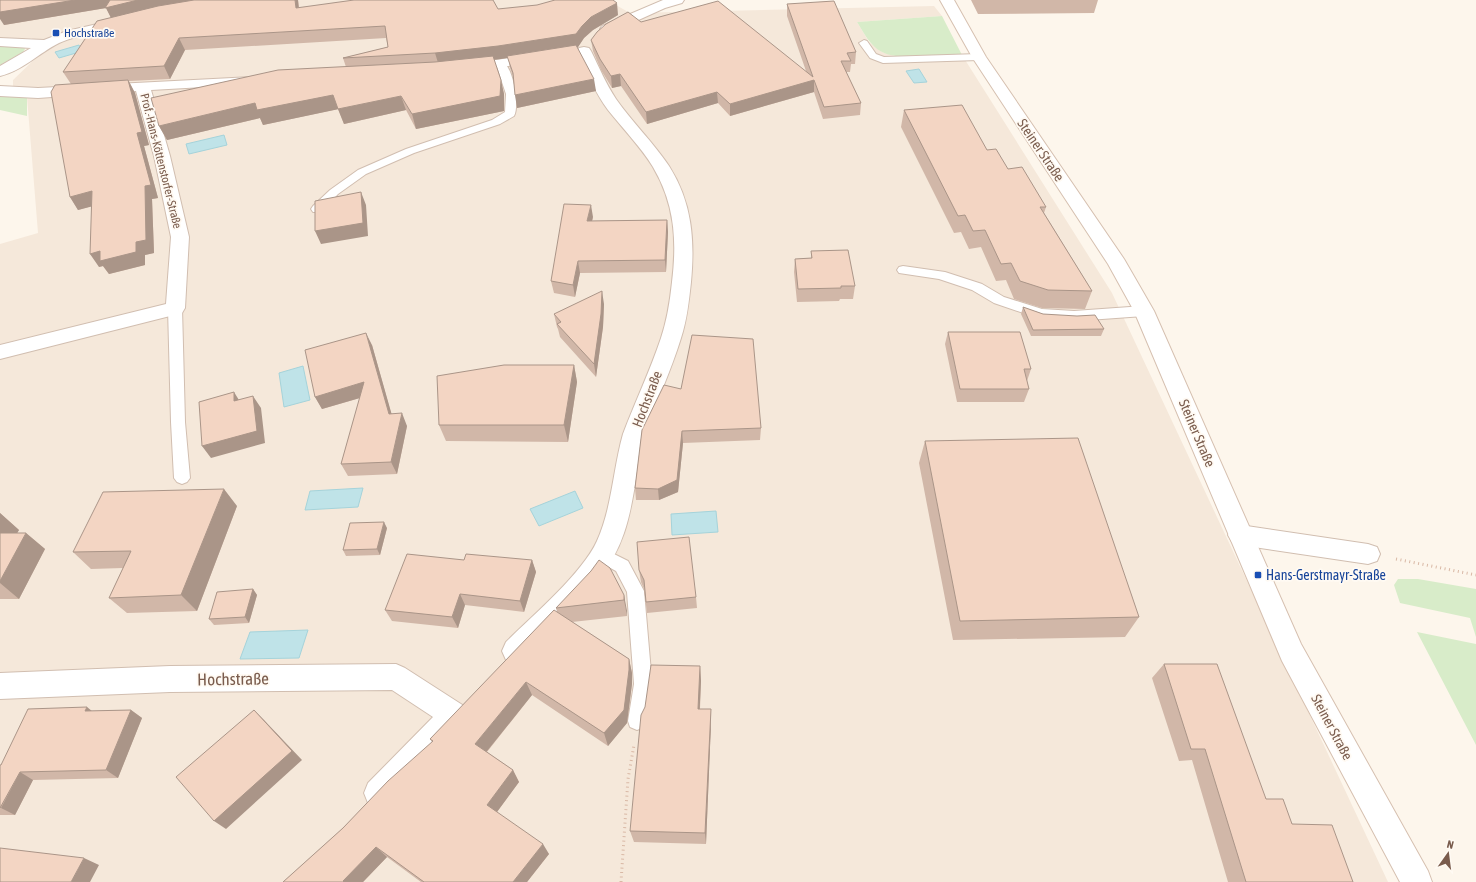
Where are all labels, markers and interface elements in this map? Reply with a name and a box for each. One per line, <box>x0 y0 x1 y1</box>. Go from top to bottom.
place label: Hochstraße <box>64 26 115 40</box>
marker: Hochstraße <box>51 28 61 38</box>
street label: Prof.-Hans-Köttenstorfer-Straße <box>137 92 185 230</box>
street label: Steiner Straße <box>1014 116 1068 184</box>
street label: Hochstraße <box>629 369 665 429</box>
street label: Steiner Straße <box>1176 397 1218 469</box>
place label: Hans-Gerstmayr-Straße <box>1266 567 1386 583</box>
marker: Hans-Gerstmayr-Straße <box>1253 570 1263 580</box>
street label: Hochstraße <box>197 668 269 690</box>
street label: Steiner Straße <box>1308 692 1356 762</box>
north arrow <box>1428 834 1468 874</box>
text: N <box>1446 838 1455 851</box>

